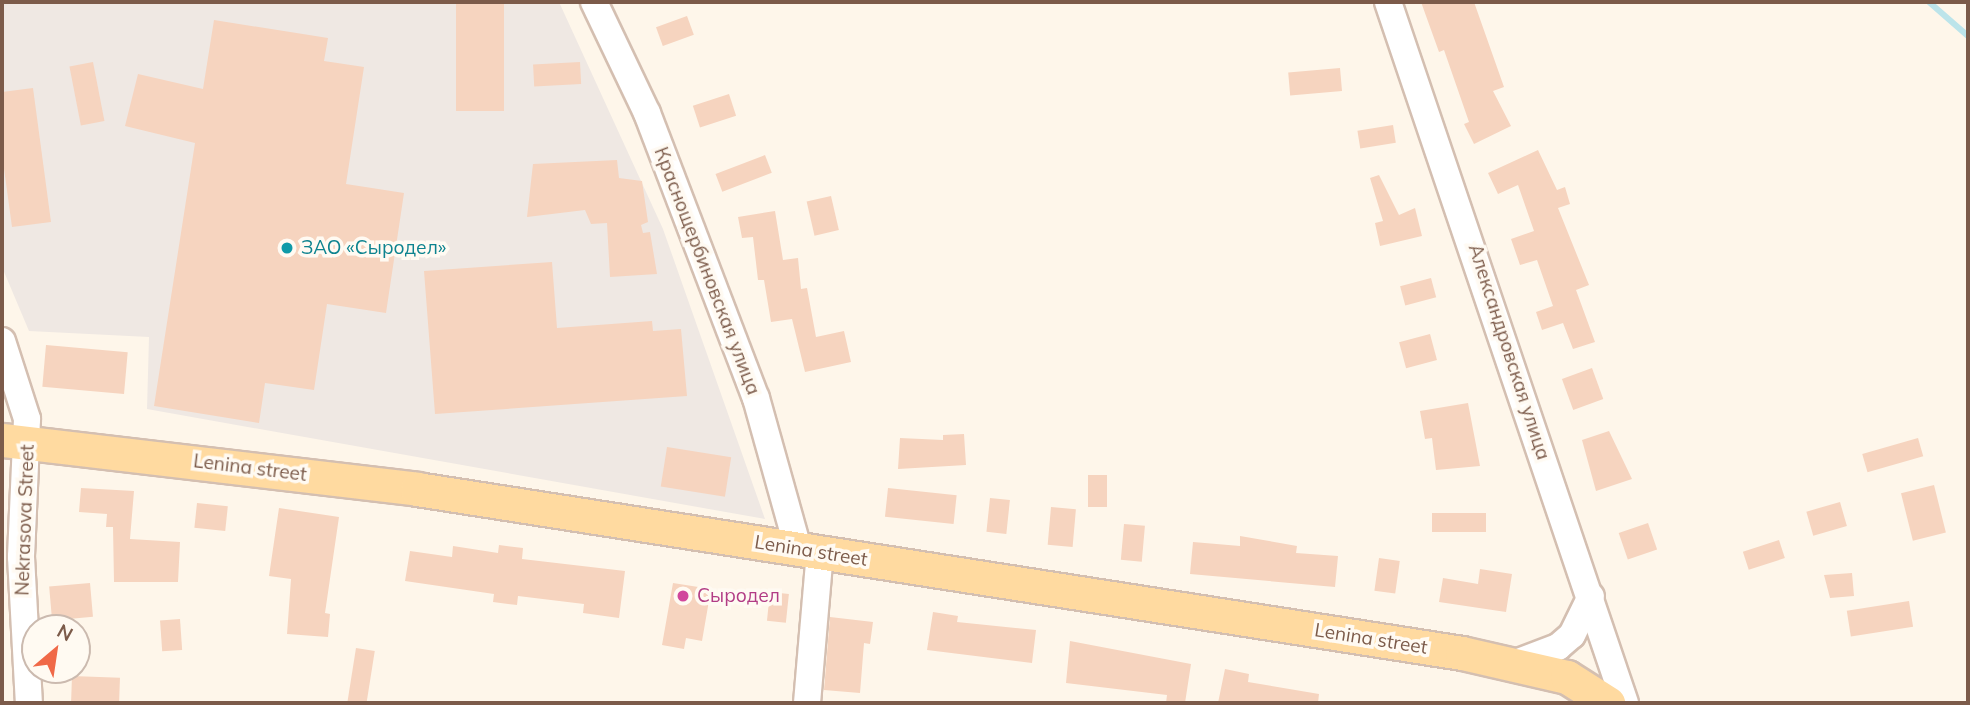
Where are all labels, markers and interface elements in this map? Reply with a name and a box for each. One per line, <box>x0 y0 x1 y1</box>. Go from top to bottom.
street label: Краснощербиновская улица <box>649 144 765 398</box>
place label: ЗАО «Сыродел» <box>301 237 446 259</box>
marker: ЗАО «Сыродел» <box>279 240 295 256</box>
street label: Александровская улица <box>1463 241 1555 463</box>
street label: Nekrasova Street <box>11 444 39 596</box>
street label: Lenina street <box>192 450 308 486</box>
street label: Lenina street <box>753 531 869 571</box>
place label: Сыродел <box>697 585 780 607</box>
marker: Сыродел <box>675 588 691 604</box>
north arrow <box>21 614 91 684</box>
text: N <box>53 618 77 646</box>
street label: Lenina street <box>1313 619 1429 659</box>

